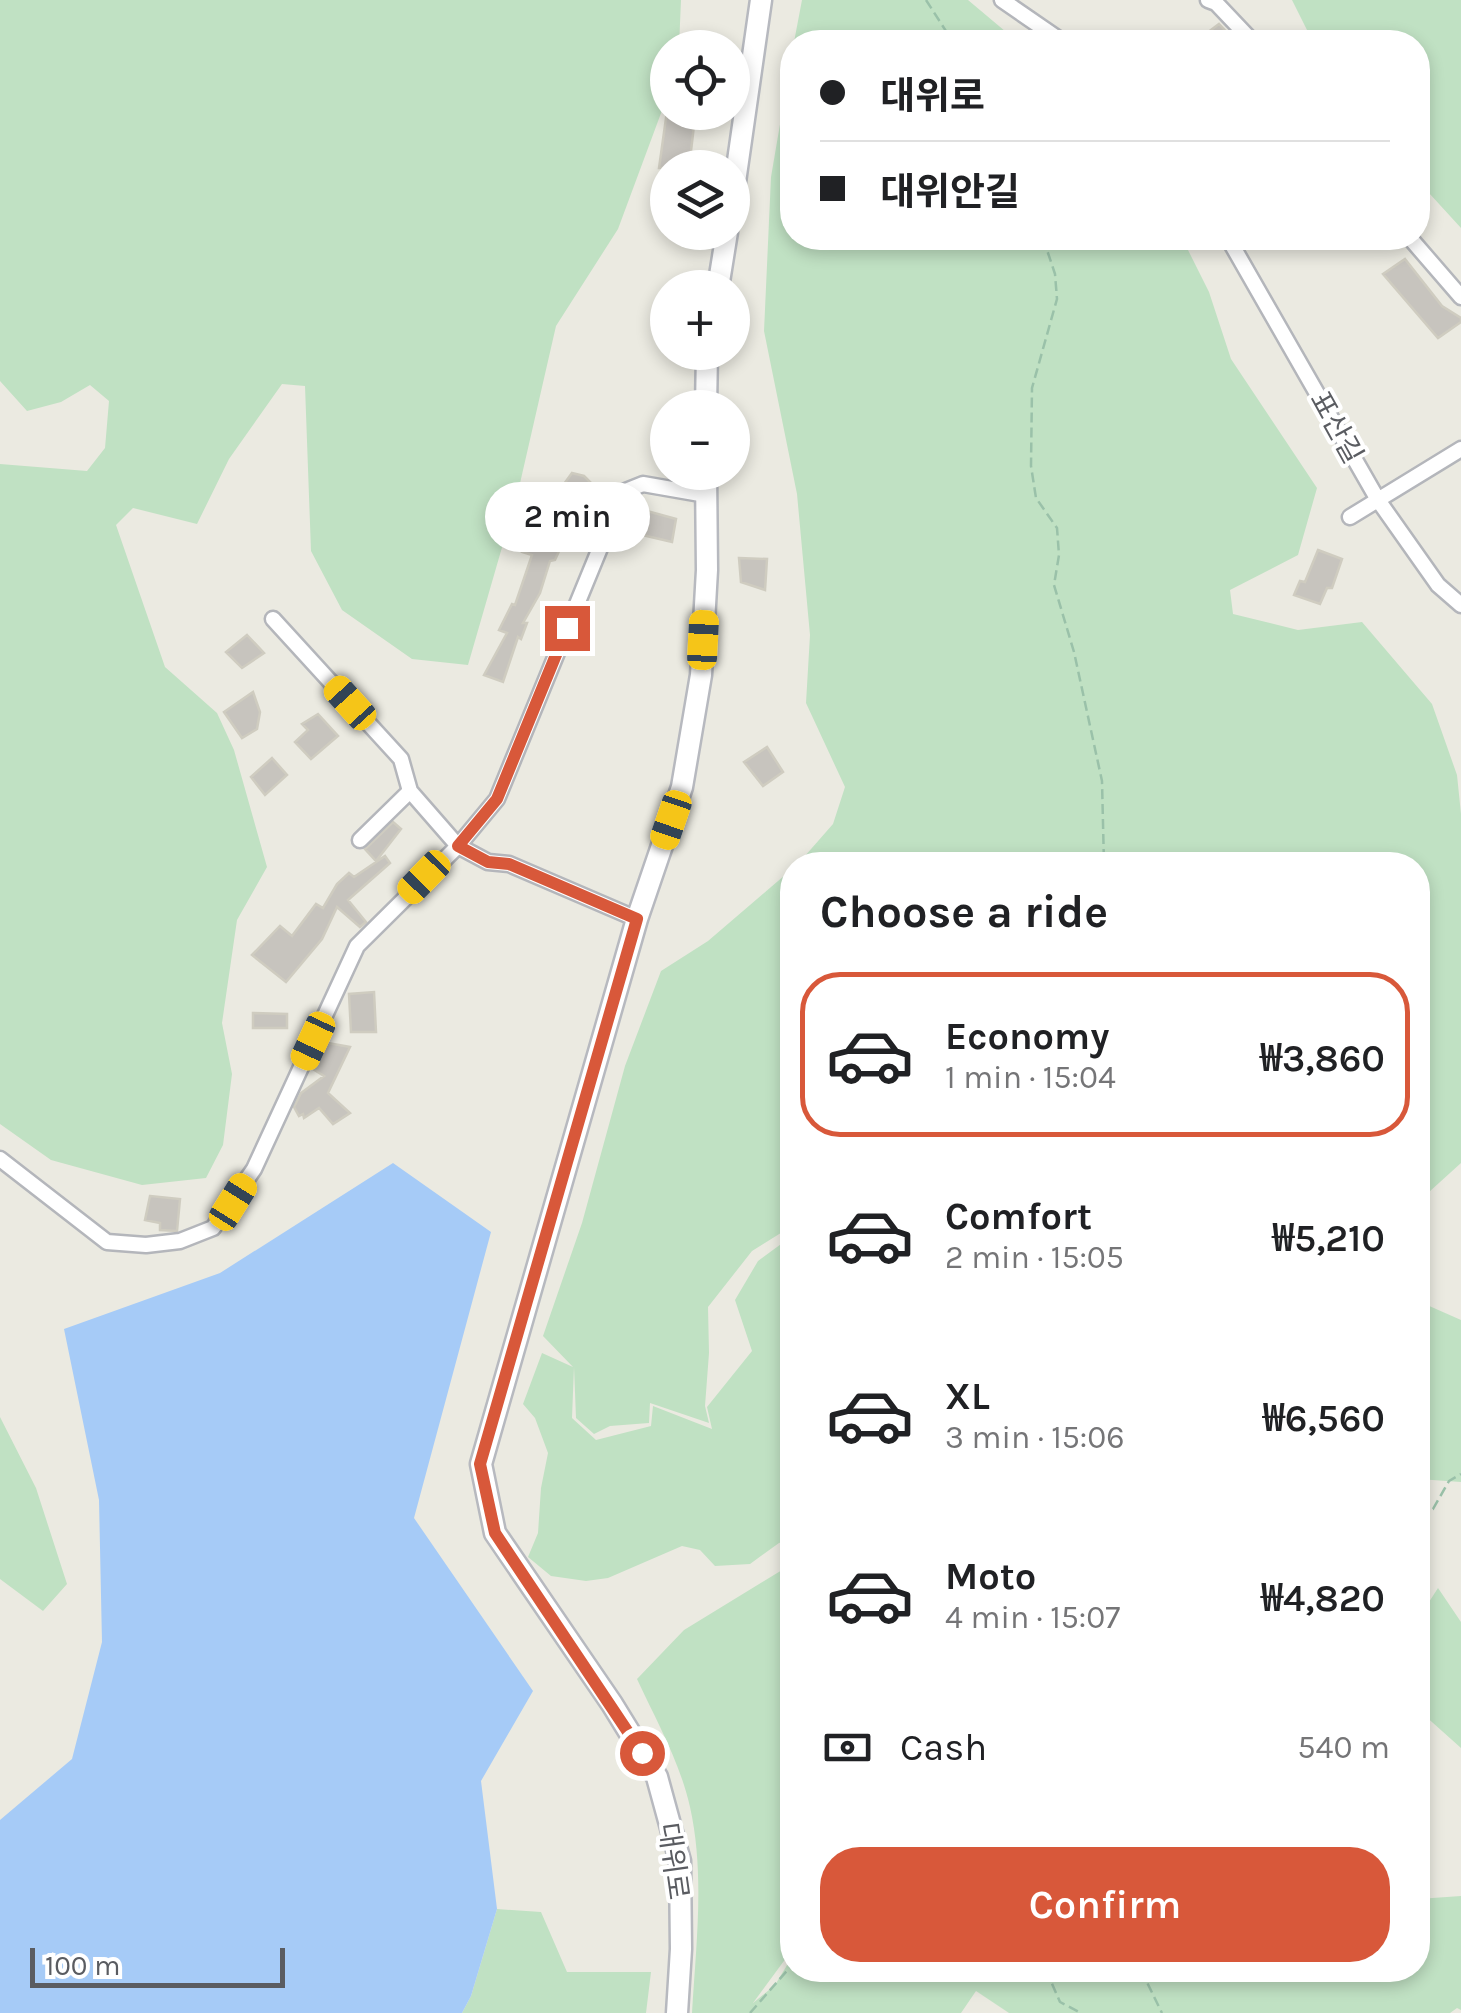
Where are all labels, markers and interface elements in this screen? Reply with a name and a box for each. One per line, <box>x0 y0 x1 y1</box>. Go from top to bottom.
map controls <box>650 30 750 490</box>
button: locate <box>650 30 750 130</box>
text: 대위로 <box>880 74 985 119</box>
button: layers <box>650 150 750 250</box>
text: 대위안길 <box>880 170 1020 215</box>
button: + <box>650 270 750 370</box>
street label: 표산길 <box>1303 385 1370 469</box>
button: − <box>650 390 750 490</box>
callout: 2 min <box>484 483 650 553</box>
text: 2 min <box>524 498 611 535</box>
route end <box>545 606 590 651</box>
car <box>686 609 720 671</box>
car <box>319 671 381 735</box>
car <box>647 787 695 853</box>
car <box>392 845 456 909</box>
text: Choose a ride <box>820 886 1108 938</box>
car <box>287 1007 339 1075</box>
icon: car <box>825 1010 915 1100</box>
text: Economy <box>945 1014 1109 1059</box>
text: ₩3,860 <box>1260 1036 1385 1081</box>
text: 1 min · 15:04 <box>945 1059 1116 1096</box>
car <box>204 1169 262 1235</box>
icon: car <box>825 1190 915 1280</box>
text: Comfort <box>945 1194 1092 1239</box>
text: ₩5,210 <box>1272 1216 1385 1261</box>
text: 2 min · 15:05 <box>945 1239 1124 1276</box>
icon: car <box>825 1370 915 1460</box>
text: XL <box>945 1374 990 1419</box>
text: ₩6,560 <box>1263 1396 1385 1441</box>
text: 3 min · 15:06 <box>945 1419 1125 1456</box>
icon: car <box>825 1550 915 1640</box>
text: Moto <box>945 1554 1036 1599</box>
text: ₩4,820 <box>1261 1576 1385 1621</box>
text: 4 min · 15:07 <box>945 1599 1120 1636</box>
icon: cash <box>820 1720 875 1775</box>
text: Cash <box>900 1725 987 1770</box>
text: 540 m <box>1298 1729 1390 1766</box>
route start <box>620 1731 665 1776</box>
street label: 대위로 <box>652 1821 695 1902</box>
button: Confirm <box>820 1847 1390 1962</box>
scale bar <box>30 1943 285 1988</box>
text: 100 m <box>45 1949 120 1982</box>

